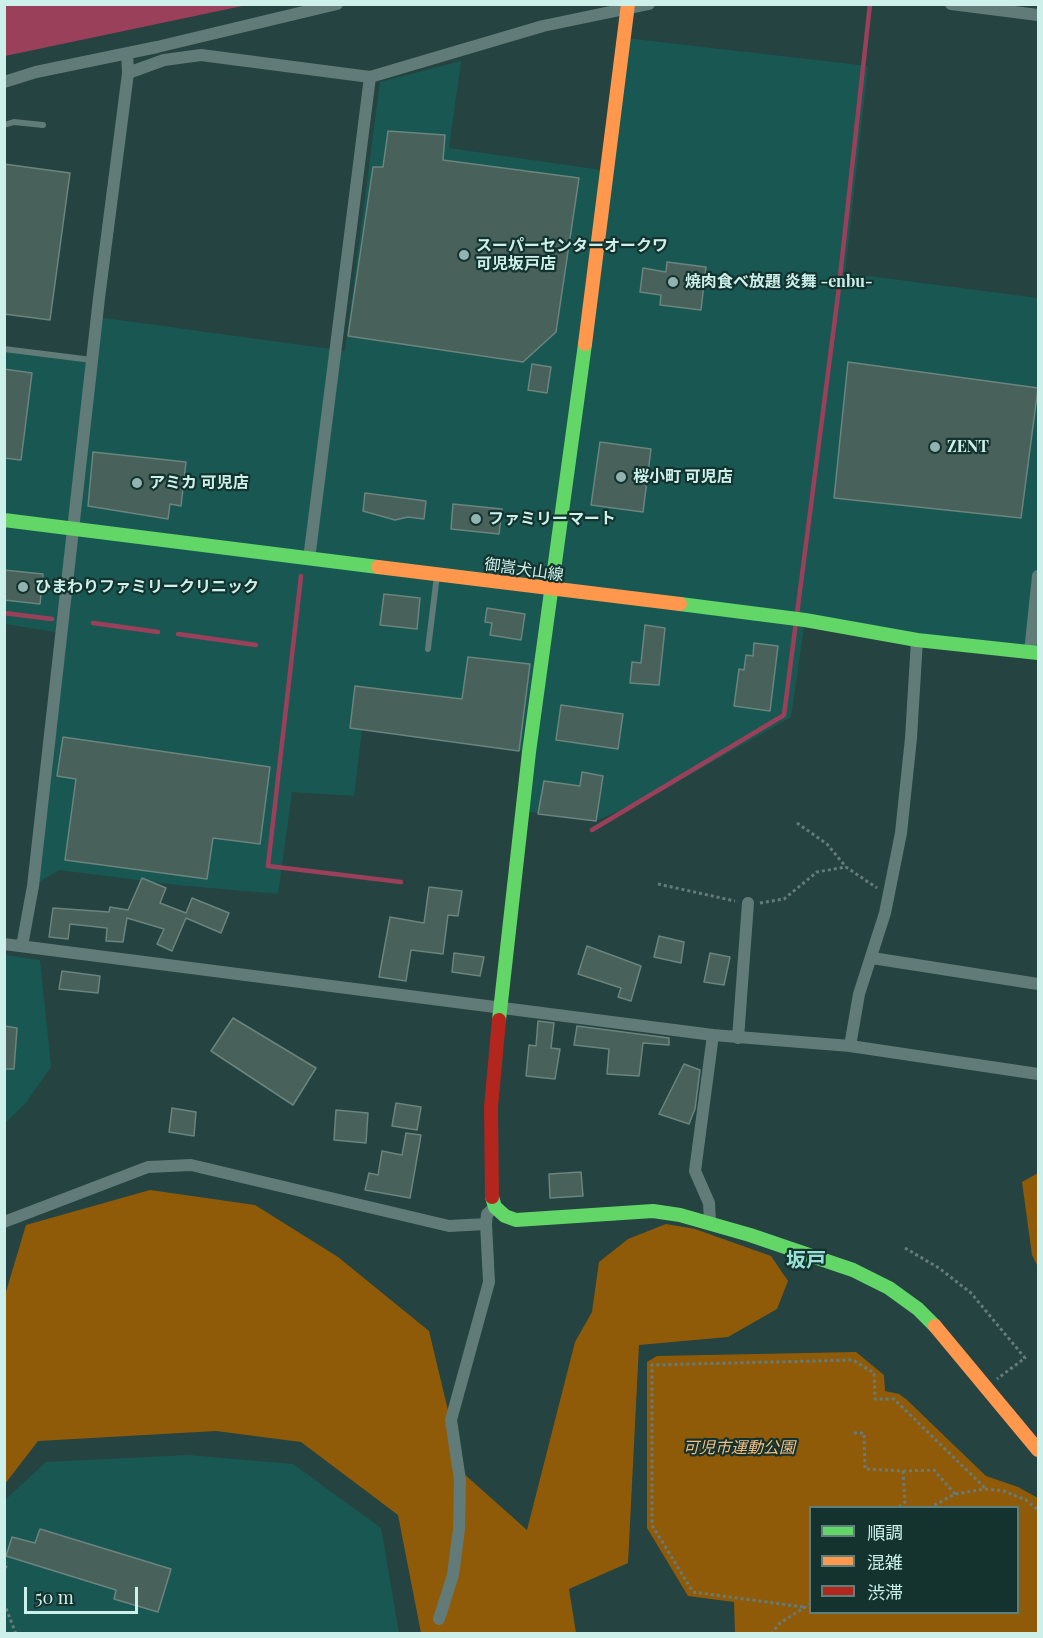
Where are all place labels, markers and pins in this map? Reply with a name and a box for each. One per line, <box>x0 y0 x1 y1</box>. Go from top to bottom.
place label: スーパーセンターオークワ 可児坂戸店 <box>476 236 668 274</box>
marker: スーパーセンターオークワ 可児坂戸店 <box>457 248 471 262</box>
place label: 焼肉食べ放題 炎舞 ‐enbu‐ <box>685 272 873 292</box>
marker: 焼肉食べ放題 炎舞 ‐enbu‐ <box>666 275 680 289</box>
place label: ZENT <box>947 437 989 457</box>
marker: ZENT <box>928 440 942 454</box>
place label: 桜小町 可児店 <box>633 467 733 487</box>
marker: 桜小町 可児店 <box>614 470 628 484</box>
place label: アミカ 可児店 <box>149 473 249 493</box>
marker: アミカ 可児店 <box>130 476 144 490</box>
place label: ファミリーマート <box>488 509 616 529</box>
marker: ファミリーマート <box>469 512 483 526</box>
place label: ひまわりファミリークリニック <box>35 577 259 597</box>
marker: ひまわりファミリークリニック <box>16 580 30 594</box>

